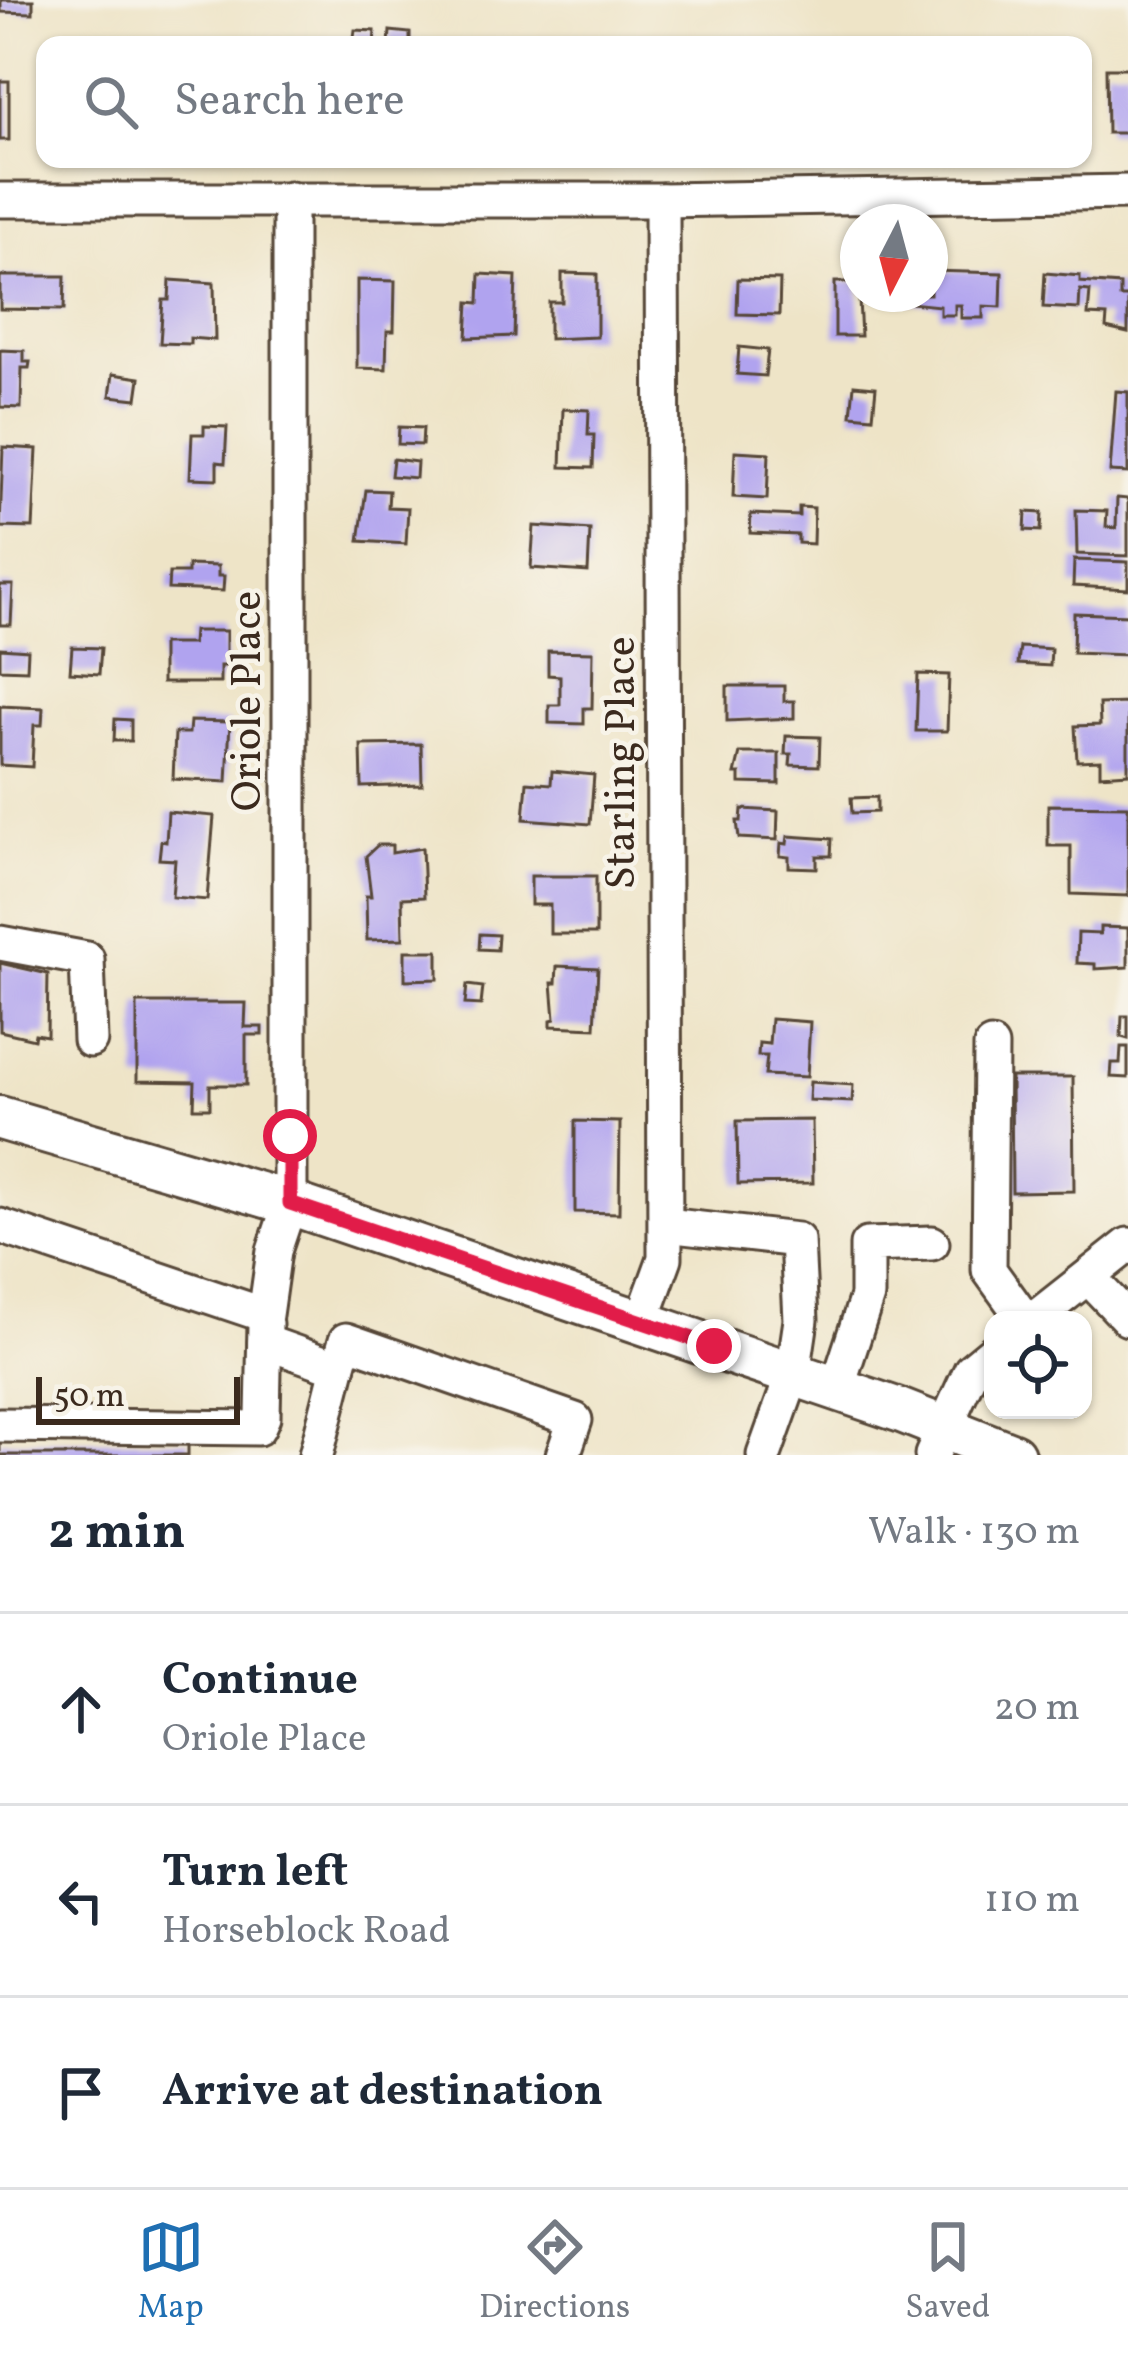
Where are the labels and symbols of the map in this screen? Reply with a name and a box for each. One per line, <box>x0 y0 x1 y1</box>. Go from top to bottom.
north arrow <box>840 204 948 312</box>
street label: Oriole Place <box>220 591 279 811</box>
street label: Starling Place <box>594 636 653 890</box>
route start <box>263 1109 317 1163</box>
route end <box>687 1319 741 1373</box>
scale bar <box>36 1371 240 1424</box>

